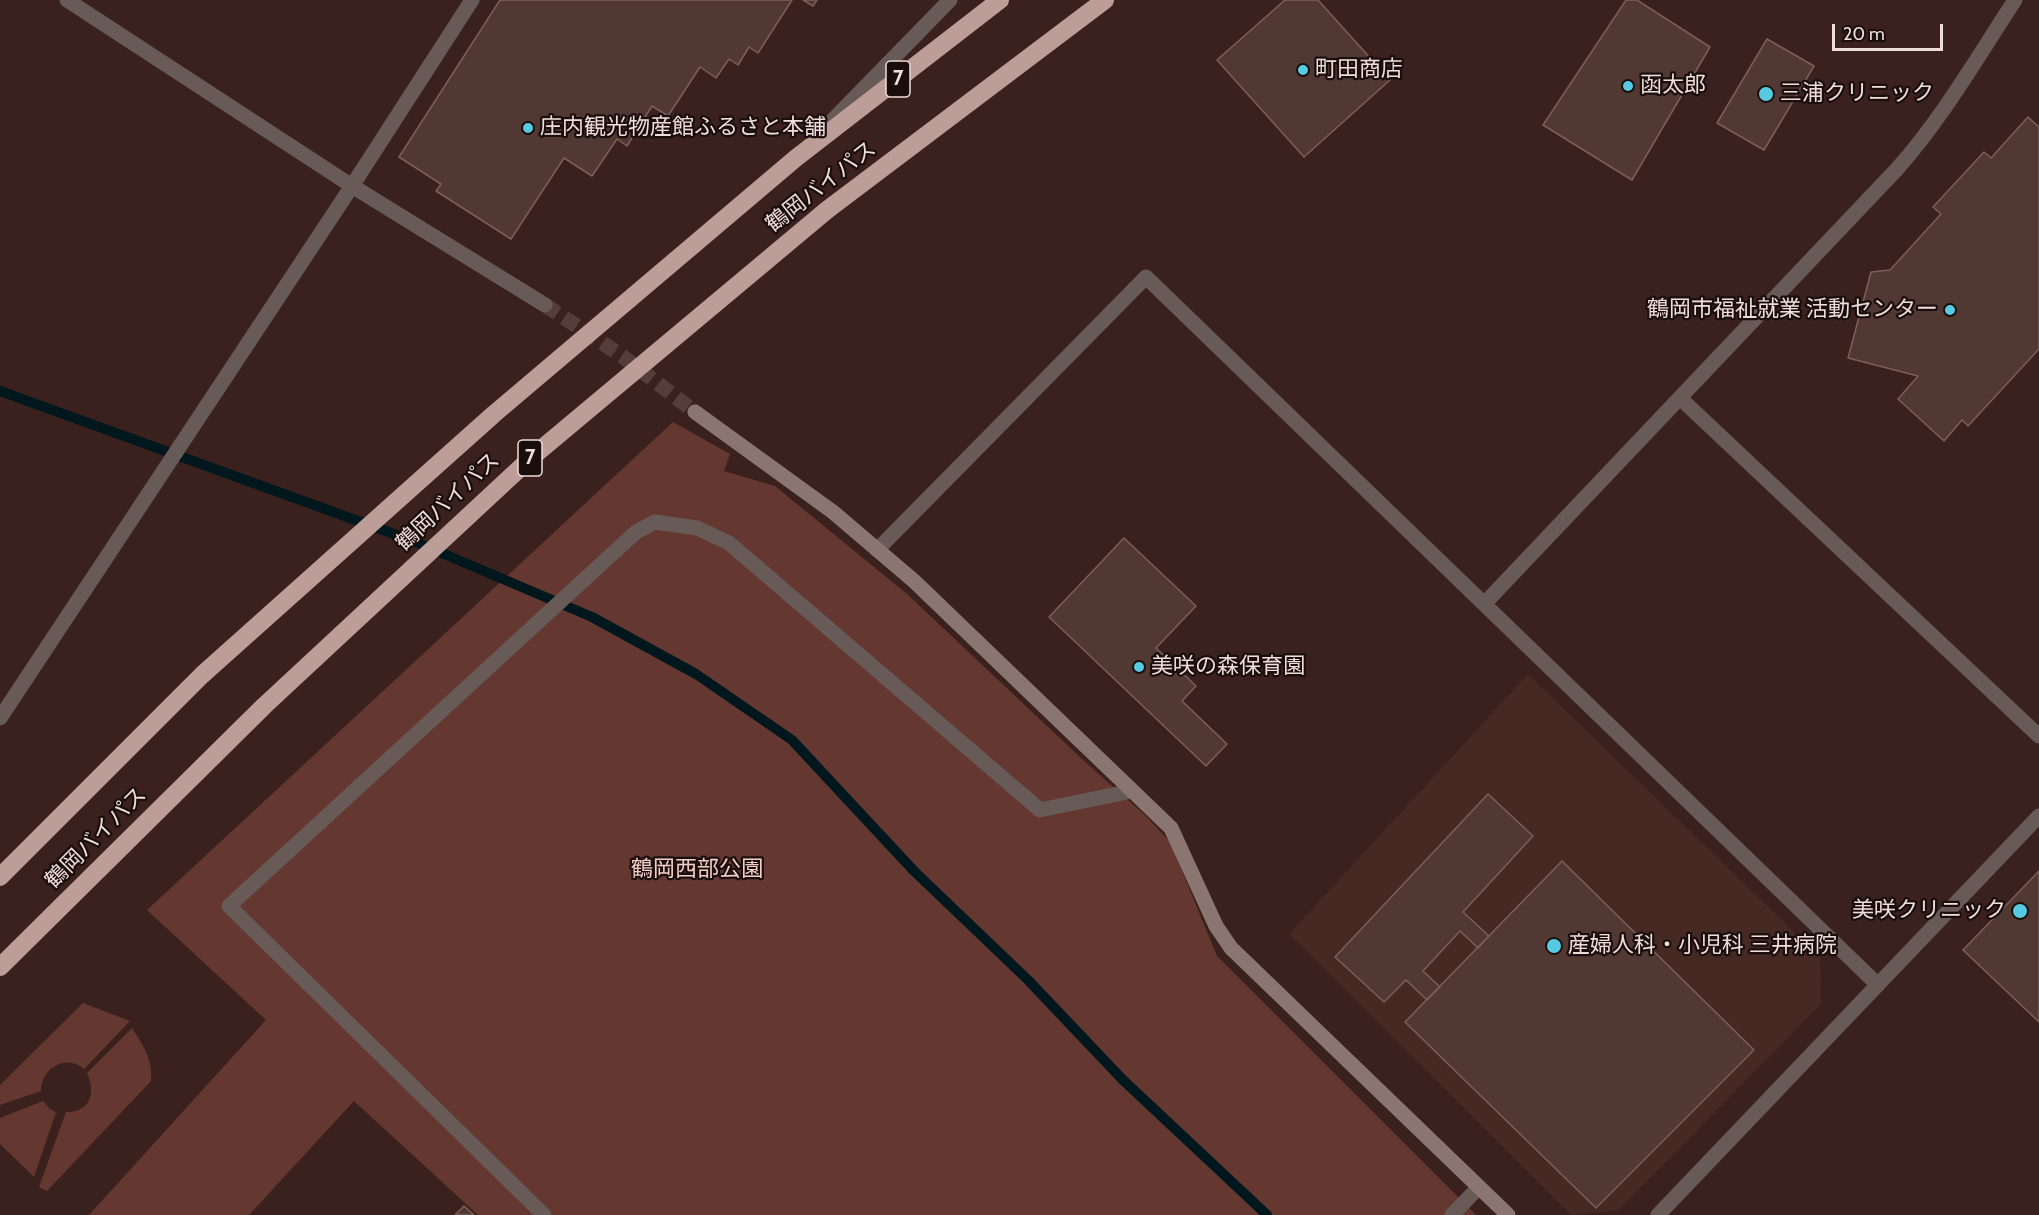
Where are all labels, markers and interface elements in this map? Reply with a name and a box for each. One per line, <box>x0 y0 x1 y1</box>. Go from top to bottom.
scale bar <box>1835 12 1946 50</box>
text: 20 m <box>1843 23 1885 45</box>
place label: 町田商店 <box>1315 57 1403 83</box>
road number: 7 <box>886 61 910 97</box>
marker: 町田商店 <box>1296 63 1310 77</box>
place label: 函太郎 <box>1640 73 1706 99</box>
marker: 函太郎 <box>1621 79 1635 93</box>
place label: 三浦クリニック <box>1780 81 1934 107</box>
marker: 三浦クリニック <box>1757 85 1775 103</box>
place label: 庄内観光物産館ふるさと本舗 <box>540 115 826 141</box>
marker: 庄内観光物産館ふるさと本舗 <box>521 121 535 135</box>
street label: 鶴岡バイパス <box>761 136 881 238</box>
place label: 鶴岡市福祉就業 活動センター <box>1647 297 1938 323</box>
marker: 鶴岡市福祉就業 活動センター <box>1943 303 1957 317</box>
road number: 7 <box>518 440 542 476</box>
street label: 鶴岡バイパス <box>391 447 505 557</box>
place label: 美咲の森保育園 <box>1151 654 1305 680</box>
marker: 美咲の森保育園 <box>1132 660 1146 674</box>
street label: 鶴岡バイパス <box>40 782 152 894</box>
park label: 鶴岡西部公園 <box>631 857 763 883</box>
place label: 美咲クリニック <box>1852 898 2006 924</box>
marker: 美咲クリニック <box>2011 902 2029 920</box>
place label: 産婦人科・小児科 三井病院 <box>1568 933 1837 959</box>
marker: 産婦人科・小児科 三井病院 <box>1545 937 1563 955</box>

